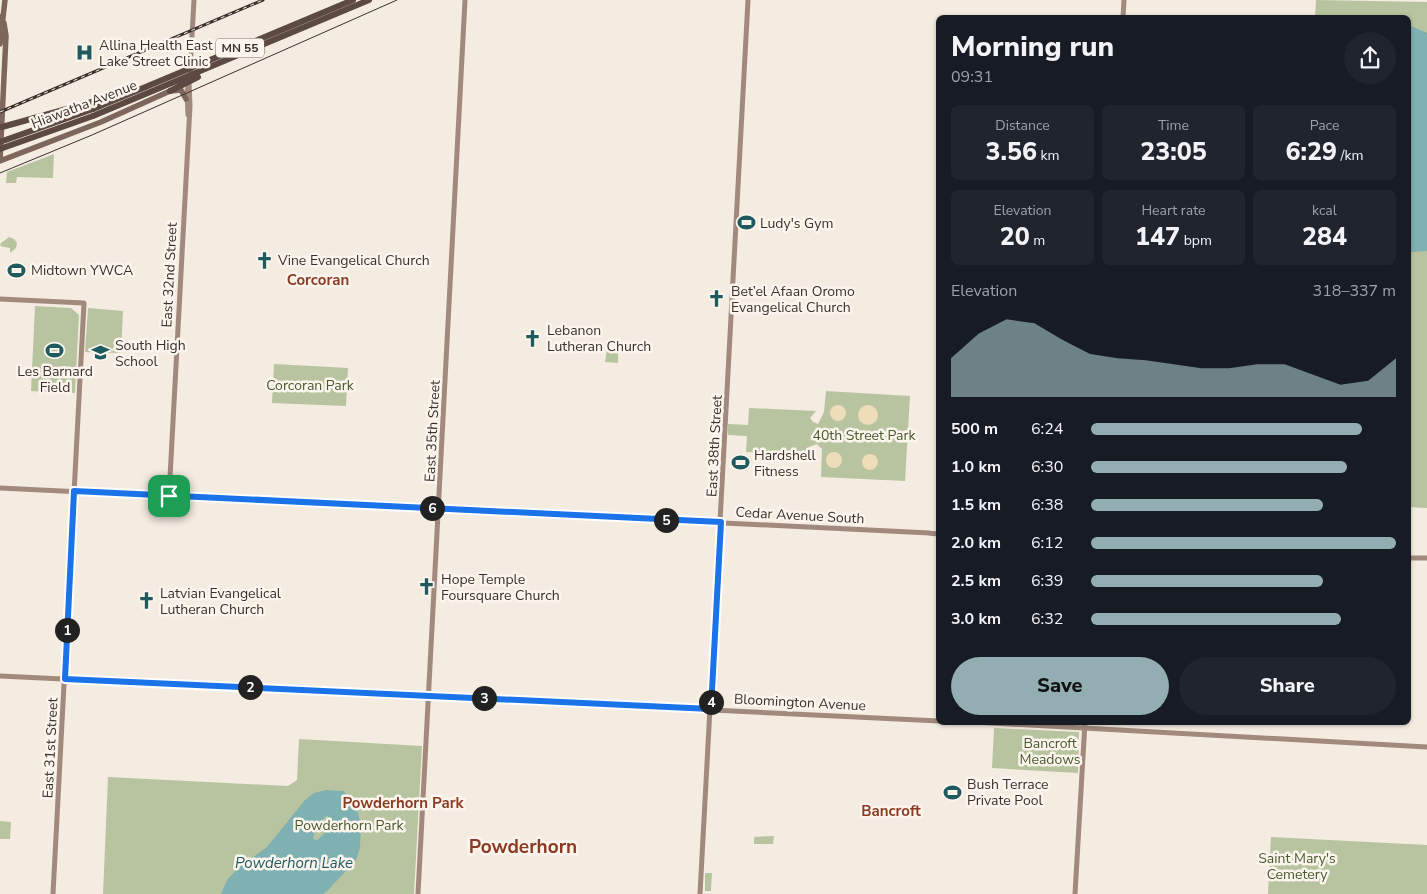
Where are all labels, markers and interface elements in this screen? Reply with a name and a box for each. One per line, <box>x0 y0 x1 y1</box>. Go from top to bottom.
text: Morning run <box>951 28 1114 66</box>
button: share <box>1344 32 1396 84</box>
place label: Allina Health East Lake Street Clinic <box>99 36 213 71</box>
road number: MN 55 <box>216 38 264 58</box>
hospital icon: Allina Health East Lake Street Clinic <box>75 43 95 63</box>
text: 09:31 <box>951 66 993 88</box>
street label: Hiawatha Avenue <box>29 76 140 133</box>
text: Distance <box>995 116 1050 135</box>
text: Time <box>1158 116 1189 135</box>
text: Pace <box>1310 116 1339 135</box>
text: 3.56 <box>985 135 1037 169</box>
text: 23:05 <box>1140 135 1207 169</box>
text: 6:29 <box>1285 135 1337 169</box>
text: km <box>1037 146 1060 165</box>
text: /km <box>1337 146 1364 165</box>
text: Elevation <box>994 201 1051 220</box>
text: Heart rate <box>1141 201 1206 220</box>
text: kcal <box>1312 201 1337 220</box>
sports icon: Ludy's Gym <box>736 213 756 233</box>
place label: Ludy's Gym <box>760 214 833 233</box>
text: 20 <box>1000 220 1030 254</box>
text: 147 <box>1135 220 1180 254</box>
text: 284 <box>1302 220 1347 254</box>
street label: East 32nd Street <box>157 222 182 328</box>
text: m <box>1030 231 1045 250</box>
text: bpm <box>1180 231 1212 250</box>
church icon: Vine Evangelical Church <box>254 250 274 270</box>
place label: Vine Evangelical Church <box>277 251 430 270</box>
sports icon: Midtown YWCA <box>7 260 27 280</box>
place label: Midtown YWCA <box>31 261 133 280</box>
district label: Corcoran <box>287 270 349 290</box>
text: Elevation <box>951 280 1017 302</box>
text: 318–337 m <box>1313 280 1396 302</box>
place label: Bet’el Afaan Oromo Evangelical Church <box>731 282 855 317</box>
church icon: Bet’el Afaan Oromo Evangelical Church <box>707 289 727 309</box>
place label: Lebanon Lutheran Church <box>547 321 651 356</box>
church icon: Lebanon Lutheran Church <box>523 328 543 348</box>
place label: South High School <box>115 336 186 371</box>
sports icon: Les Barnard Field <box>45 341 65 361</box>
school or university icon: South High School <box>91 343 111 363</box>
place label: Les Barnard Field <box>17 362 93 397</box>
park label: Corcoran Park <box>266 376 355 395</box>
street label: East 35th Street <box>420 379 445 483</box>
street label: East 38th Street <box>702 394 727 498</box>
text: 500 m <box>951 418 998 440</box>
text: 6:24 <box>1031 418 1063 440</box>
park label: 40th Street Park <box>812 426 916 445</box>
place label: Hardshell Fitness <box>754 446 816 481</box>
sports icon: Hardshell Fitness <box>730 453 750 473</box>
text: 1.0 km <box>951 456 1001 478</box>
text: 6:30 <box>1031 456 1063 478</box>
pin <box>148 475 190 517</box>
icon: arrive <box>155 482 183 510</box>
text: 1.5 km <box>951 494 1001 516</box>
text: 6:38 <box>1031 494 1063 516</box>
pin: 6 <box>420 496 444 520</box>
text: 6 <box>428 499 437 518</box>
street label: Cedar Avenue South <box>735 503 865 528</box>
pin: 5 <box>654 508 678 532</box>
text: 5 <box>662 511 671 530</box>
text: 2.0 km <box>951 532 1001 554</box>
text: 6:12 <box>1031 532 1063 554</box>
place label: Hope Temple Foursquare Church <box>441 570 560 605</box>
text: 2.5 km <box>951 570 1001 592</box>
text: 6:39 <box>1031 570 1063 592</box>
church icon: Hope Temple Foursquare Church <box>417 577 437 597</box>
place label: Latvian Evangelical Lutheran Church <box>160 584 282 619</box>
church icon: Latvian Evangelical Lutheran Church <box>136 591 156 611</box>
text: 3.0 km <box>951 608 1001 630</box>
text: 6:32 <box>1031 608 1063 630</box>
pin: 1 <box>54 618 80 642</box>
text: 1 <box>63 621 72 640</box>
button: Save <box>951 657 1169 715</box>
button: Share <box>1179 657 1396 715</box>
pin: 2 <box>238 674 262 700</box>
text: 2 <box>246 678 255 697</box>
pin: 3 <box>472 686 496 710</box>
text: 3 <box>480 689 489 708</box>
pin: 4 <box>698 690 724 714</box>
street label: Bloomington Avenue <box>733 690 867 715</box>
text: 4 <box>707 693 716 712</box>
street label: East 31st Street <box>38 697 63 799</box>
park label: Bancroft Meadows <box>1019 734 1081 769</box>
place label: Bush Terrace Private Pool <box>967 775 1049 810</box>
sports icon: Bush Terrace Private Pool <box>943 782 963 802</box>
district label: Powderhorn Park <box>342 793 465 813</box>
district label: Bancroft <box>861 801 921 821</box>
park label: Powderhorn Park <box>295 816 404 835</box>
district label: Powderhorn <box>469 834 577 860</box>
park label: Saint Mary's Cemetery <box>1258 849 1336 884</box>
water label: Powderhorn Lake <box>235 853 353 873</box>

